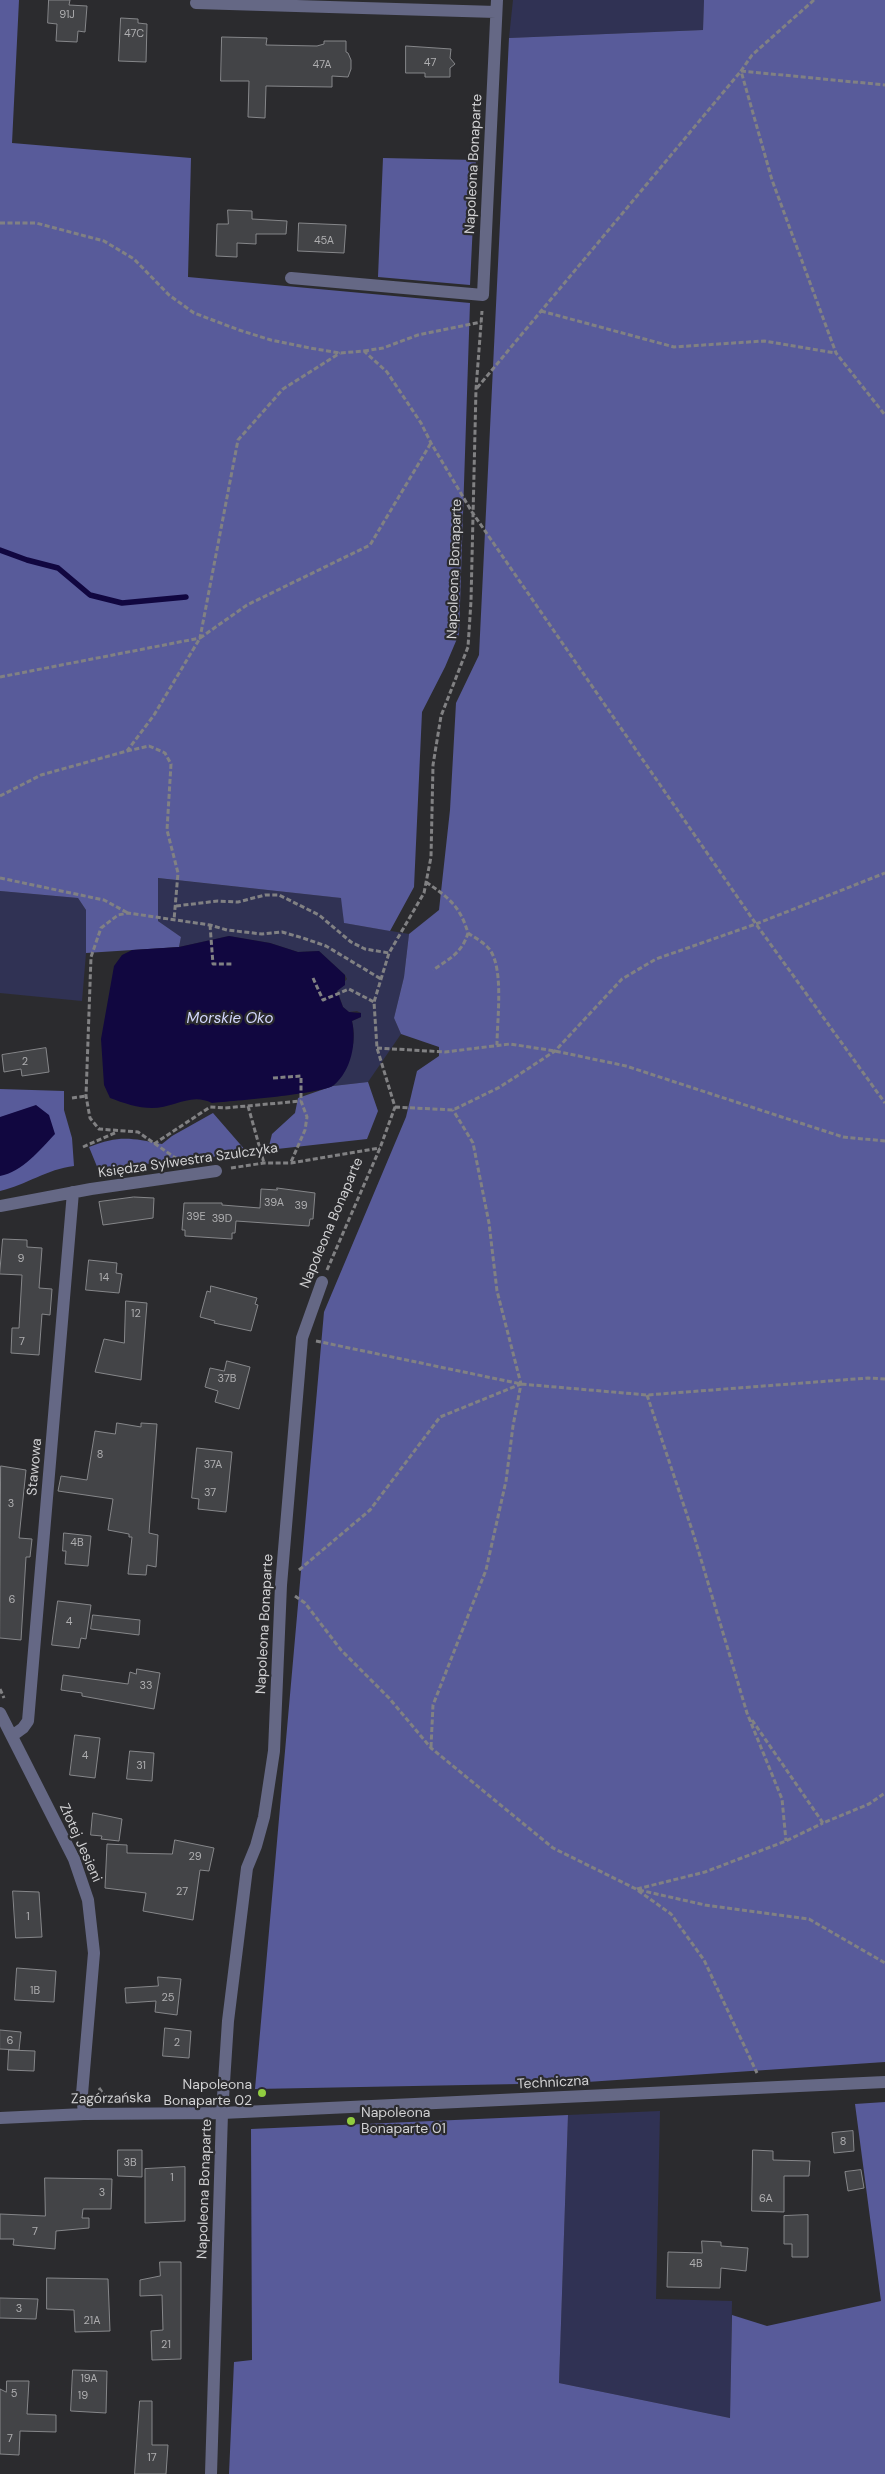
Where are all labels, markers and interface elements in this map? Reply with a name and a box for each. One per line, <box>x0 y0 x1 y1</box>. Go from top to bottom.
house number: 91J <box>59 8 75 22</box>
house number: 47C <box>124 27 144 41</box>
house number: 47 <box>424 56 436 70</box>
house number: 47A <box>313 58 331 72</box>
street label: Napoleona Bonaparte <box>462 94 486 234</box>
house number: 45A <box>314 234 334 248</box>
street label: Napoleona Bonaparte <box>444 499 466 639</box>
water label: Morskie Oko <box>187 1010 273 1028</box>
house number: 2 <box>22 1055 28 1069</box>
street label: Księdza Sylwestra Szulczyka <box>97 1140 279 1182</box>
street label: Napoleona Bonaparte <box>297 1155 367 1291</box>
house number: 39A <box>264 1196 284 1210</box>
house number: 39 <box>294 1199 308 1213</box>
house number: 39E <box>186 1210 206 1224</box>
house number: 39D <box>212 1212 232 1226</box>
house number: 9 <box>18 1252 24 1266</box>
house number: 14 <box>99 1271 109 1285</box>
house number: 12 <box>131 1307 141 1321</box>
house number: 7 <box>19 1335 25 1349</box>
house number: 37B <box>218 1372 236 1386</box>
street label: Stawowa <box>24 1438 46 1496</box>
house number: 8 <box>97 1448 103 1462</box>
house number: 37A <box>204 1458 222 1472</box>
house number: 37 <box>204 1486 216 1500</box>
house number: 3 <box>8 1497 14 1511</box>
house number: 4B <box>70 1536 84 1550</box>
street label: Napoleona Bonaparte <box>253 1554 277 1694</box>
house number: 6 <box>9 1593 15 1607</box>
house number: 4 <box>66 1615 72 1629</box>
house number: 33 <box>139 1679 153 1693</box>
house number: 4 <box>82 1749 88 1763</box>
house number: 31 <box>136 1759 146 1773</box>
street label: Złotej Jesieni <box>55 1801 105 1885</box>
house number: 29 <box>188 1850 202 1864</box>
house number: 27 <box>176 1885 188 1899</box>
house number: 1 <box>26 1910 30 1924</box>
house number: 1B <box>30 1984 40 1998</box>
house number: 25 <box>161 1991 175 2005</box>
house number: 6 <box>7 2034 13 2048</box>
house number: 2 <box>174 2036 180 2050</box>
street label: Techniczna <box>517 2073 589 2093</box>
place label: Napoleona Bonaparte 02 <box>164 2077 252 2110</box>
marker: Napoleona Bonaparte 02 <box>256 2087 268 2099</box>
street label: Zagórzańska <box>71 2090 151 2108</box>
place label: Napoleona Bonaparte 01 <box>361 2105 446 2138</box>
marker: Napoleona Bonaparte 01 <box>345 2115 357 2127</box>
street label: Napoleona Bonaparte <box>194 2119 216 2259</box>
house number: 8 <box>840 2135 846 2149</box>
house number: 3B <box>123 2156 137 2170</box>
house number: 1 <box>170 2171 174 2185</box>
house number: 3 <box>99 2186 105 2200</box>
house number: 6A <box>759 2192 773 2206</box>
house number: 7 <box>32 2225 38 2239</box>
house number: 4B <box>689 2257 703 2271</box>
house number: 3 <box>16 2302 22 2316</box>
house number: 21A <box>83 2314 101 2328</box>
house number: 21 <box>161 2338 171 2352</box>
house number: 19A <box>80 2372 98 2386</box>
house number: 5 <box>11 2387 17 2401</box>
house number: 19 <box>78 2389 88 2403</box>
house number: 7 <box>7 2432 13 2446</box>
house number: 17 <box>147 2451 157 2465</box>

